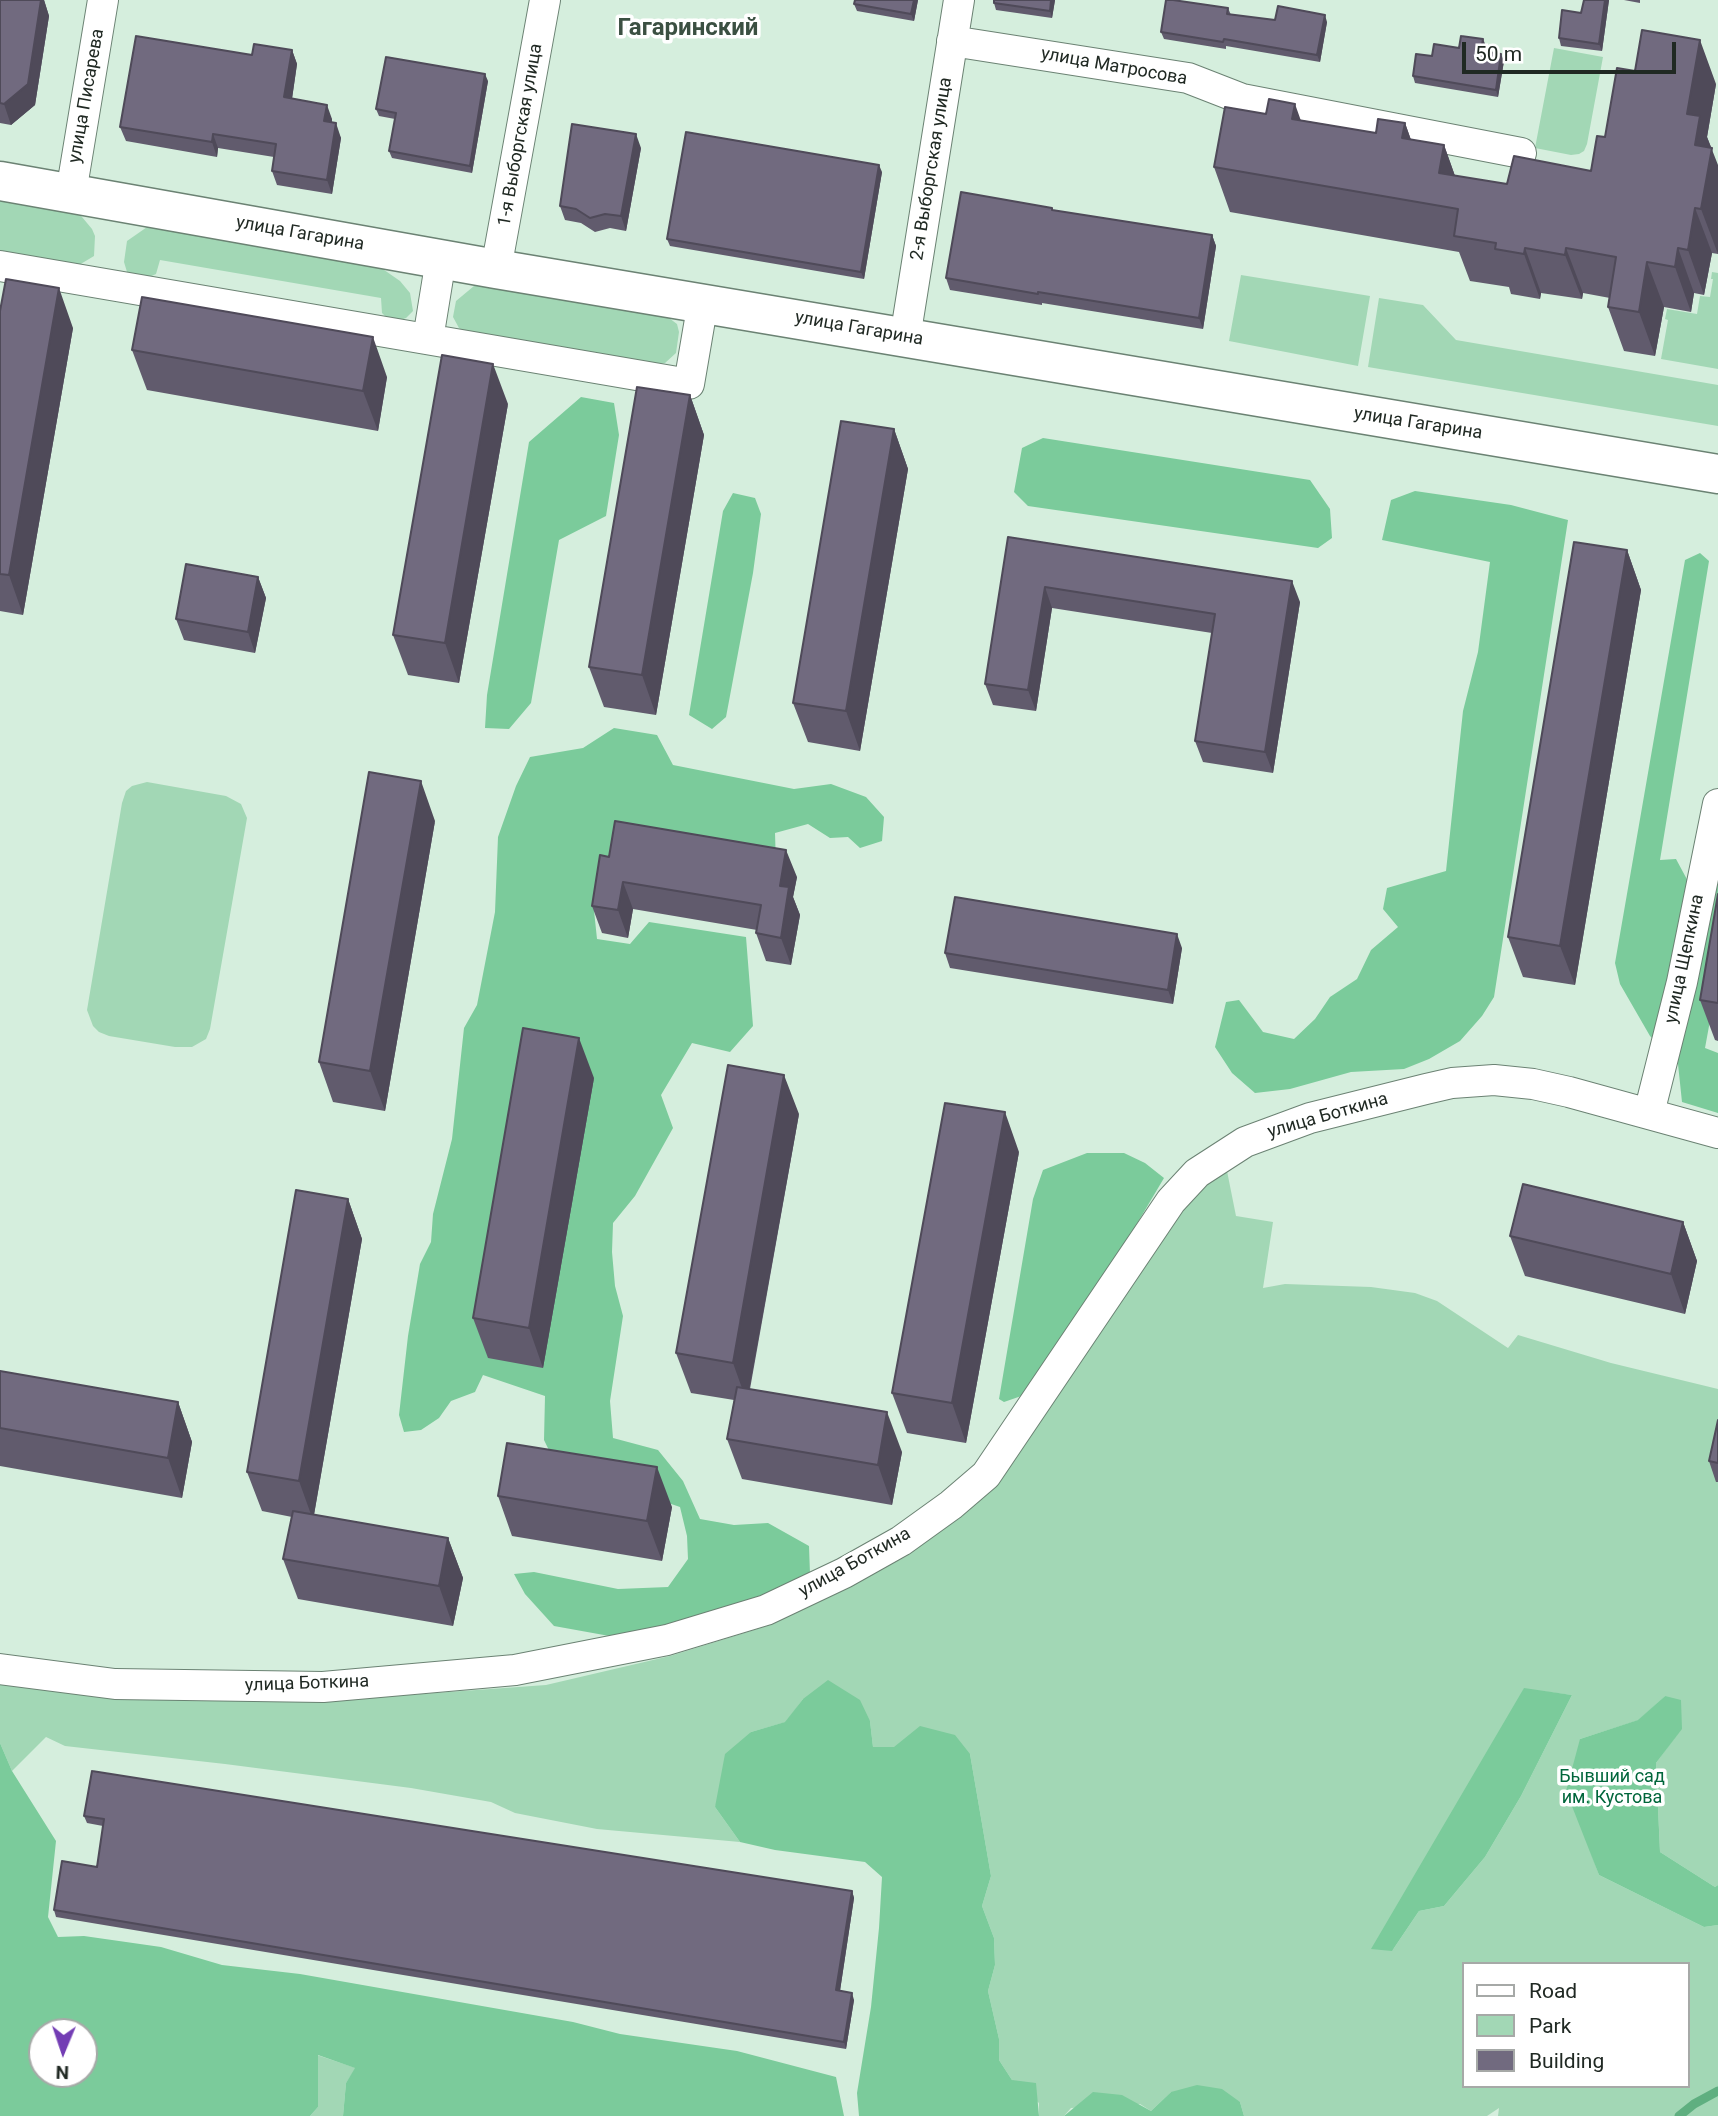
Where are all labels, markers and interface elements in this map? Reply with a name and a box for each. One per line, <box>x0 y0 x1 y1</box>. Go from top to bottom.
district label: Гагаринский <box>618 15 758 43</box>
street label: улица Писарева <box>65 27 109 165</box>
scale bar <box>1466 28 1680 72</box>
street label: 1-я Выборгская улица <box>494 42 548 228</box>
text: 50 m <box>1475 42 1522 66</box>
street label: улица Матросова <box>1039 44 1189 90</box>
street label: 2-я Выборгская улица <box>907 76 957 262</box>
street label: улица Гагарина <box>234 212 366 256</box>
street label: улица Гагарина <box>793 307 925 351</box>
street label: улица Гагарина <box>1352 403 1484 445</box>
street label: улица Щепкина <box>1661 892 1709 1026</box>
street label: улица Боткина <box>1265 1088 1391 1144</box>
street label: улица Боткина <box>795 1523 915 1603</box>
street label: улица Боткина <box>245 1671 369 1697</box>
park label: Бывший сад им. Кустова <box>1559 1766 1665 1809</box>
legend <box>1462 1962 1690 2088</box>
text: Road <box>1529 1979 1577 2003</box>
text: Park <box>1529 2014 1571 2038</box>
north arrow <box>28 2018 98 2088</box>
text: Building <box>1529 2049 1604 2073</box>
text: N <box>55 2061 69 2084</box>

